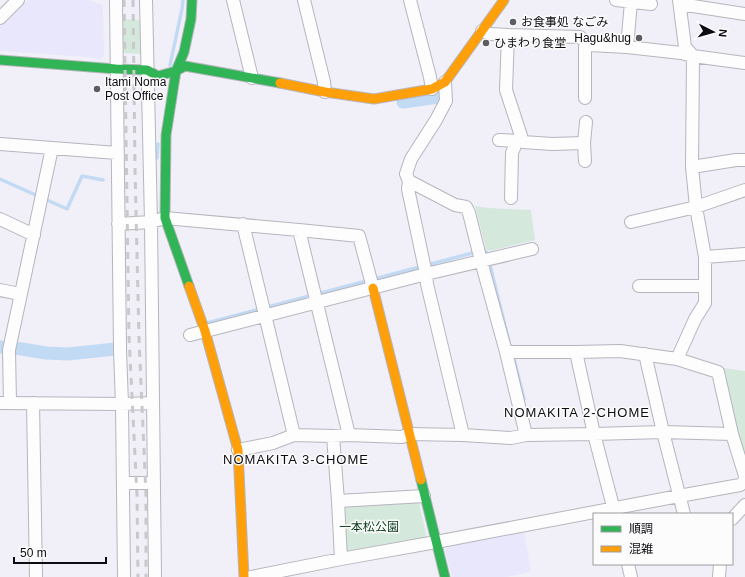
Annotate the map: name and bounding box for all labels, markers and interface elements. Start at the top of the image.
north arrow [693,12,733,52]
place label: お食事処 なごみ [521,15,608,29]
marker: お食事処 なごみ [508,17,518,27]
text: N [717,28,729,38]
place label: Hagu&hug [574,31,631,45]
marker: Hagu&hug [634,33,644,43]
place label: ひまわり食堂 [494,36,566,50]
marker: ひまわり食堂 [481,38,491,48]
place label: Itami Noma Post Office [105,75,167,103]
marker: Itami Noma Post Office [92,84,102,94]
district label: NOMAKITA 2-CHOME [504,405,650,420]
district label: NOMAKITA 3-CHOME [223,452,369,467]
legend [593,513,733,565]
park label: 一本松公園 [339,520,399,534]
text: 順調 [629,522,653,536]
scale bar [14,539,106,565]
text: 混雑 [629,542,653,556]
text: 50 m [20,546,47,560]

